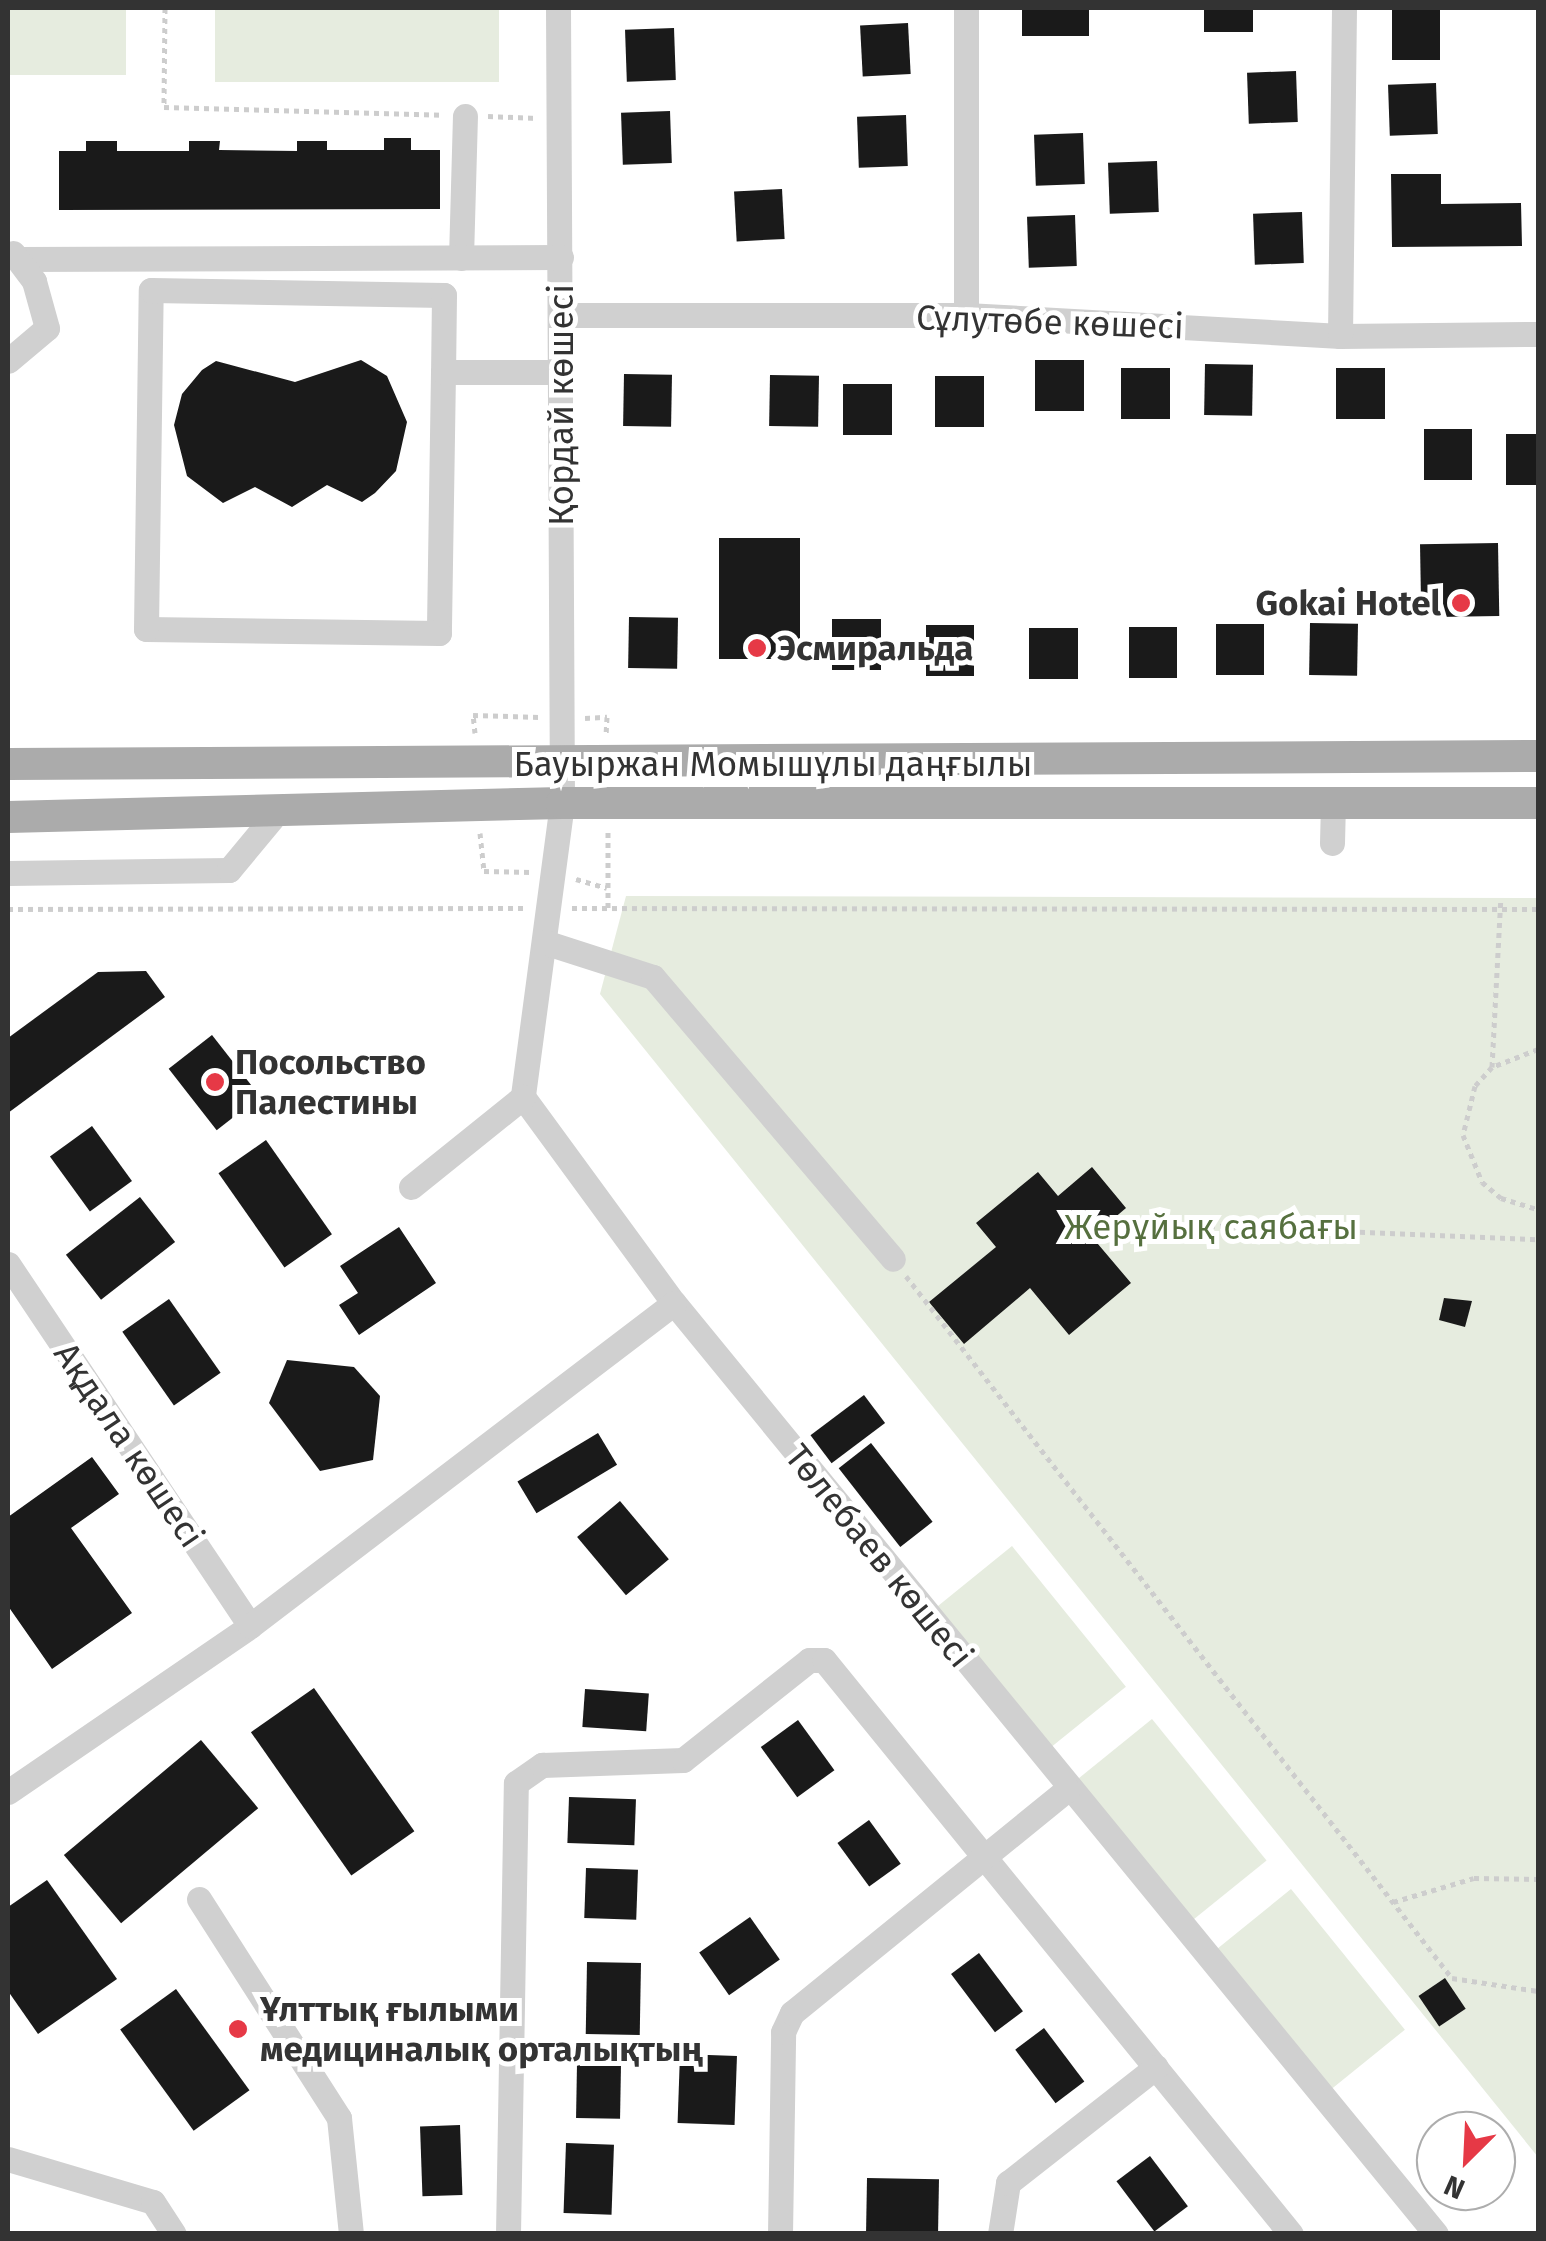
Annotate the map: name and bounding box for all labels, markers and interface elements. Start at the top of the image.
street label: Қордай көшесі [540,284,582,526]
street label: Сұлутөбе көшесі [915,296,1185,348]
place label: Gokai Hotel [1256,582,1441,624]
marker: Gokai Hotel [1450,592,1472,614]
place label: Эсмиральда [777,627,973,669]
marker: Эсмиральда [746,637,768,659]
street label: Бауыржан Момышұлы даңғылы [514,743,1032,785]
place label: Посольство Палестины [235,1041,426,1123]
marker: Посольство Палестины [204,1071,226,1093]
park label: Жерұйық саябағы [1064,1206,1358,1248]
street label: Ақдала көшесі [45,1335,213,1555]
street label: Төлебаев көшесі [776,1436,982,1676]
place label: Ұлттық ғылыми медициналық орталықтың [260,1988,703,2070]
marker: Ұлттық ғылыми медициналық орталықтың [225,2016,251,2042]
north arrow [1416,2111,1516,2211]
text: N [1439,2168,1470,2206]

